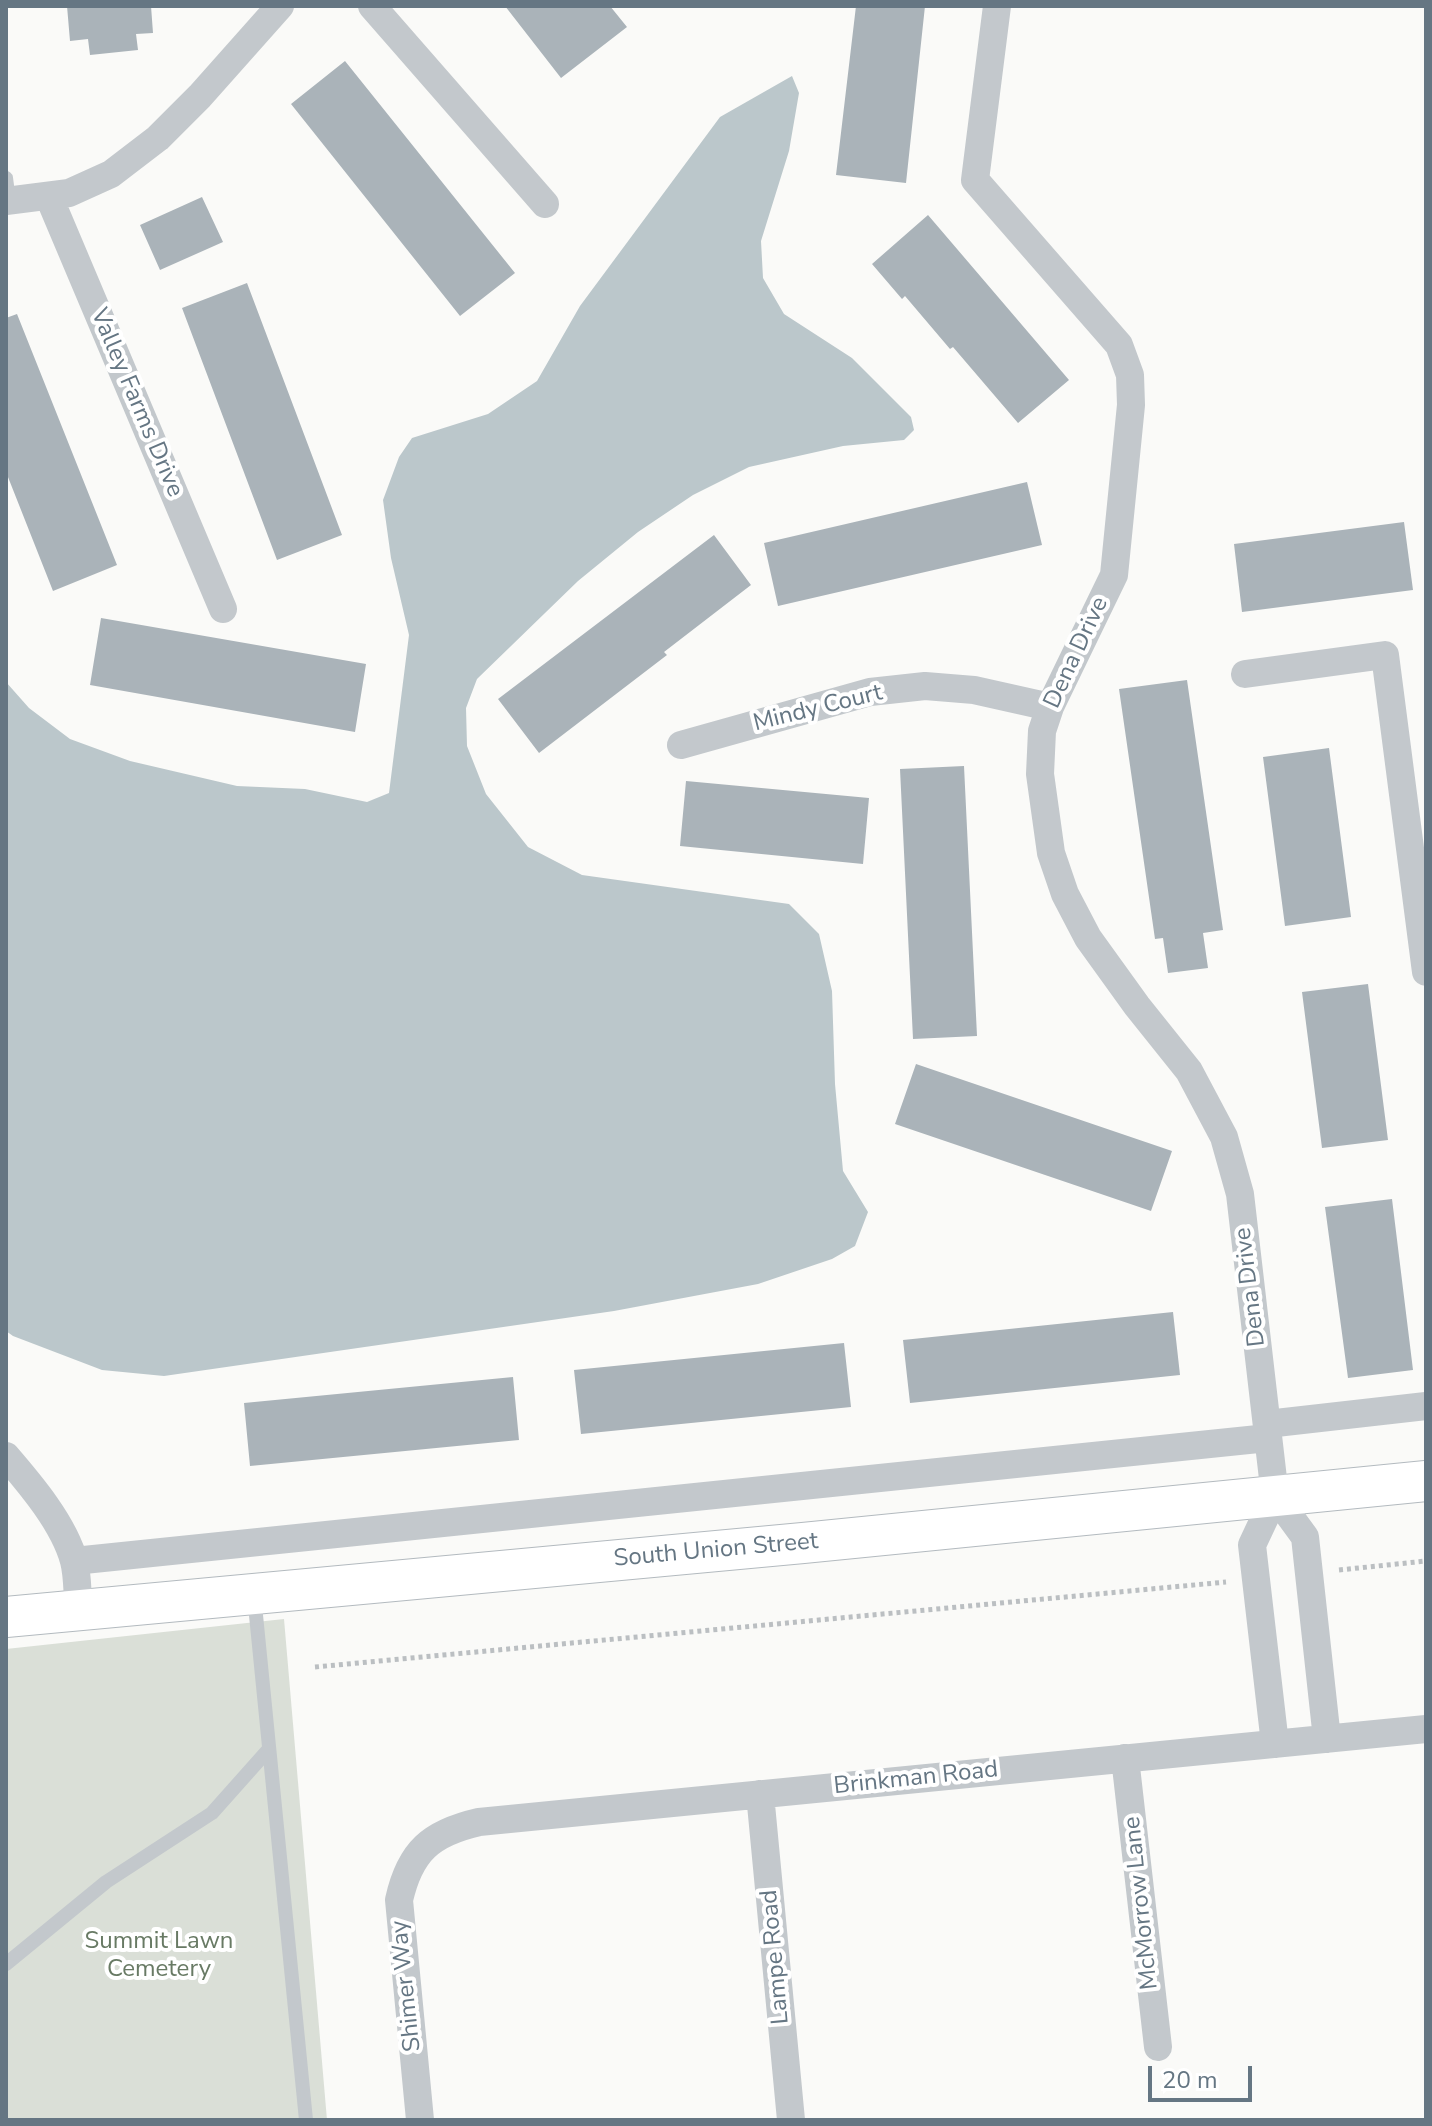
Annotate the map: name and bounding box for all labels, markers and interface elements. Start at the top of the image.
street label: Valley Farms Drive [83,304,189,502]
street label: Dena Drive [1039,593,1115,713]
street label: Mindy Court [750,679,886,739]
street label: Dena Drive [1229,1226,1273,1348]
street label: South Union Street [613,1528,819,1574]
street label: Brinkman Road [832,1756,1000,1802]
street label: McMorrow Lane [1119,1815,1165,1991]
street label: Lampe Road [756,1888,796,2026]
street label: Shimer Way [386,1919,428,2053]
park label: Summit Lawn Cemetery [85,1928,233,1984]
scale bar [1152,2050,1256,2100]
text: 20 m [1162,2064,1218,2096]

